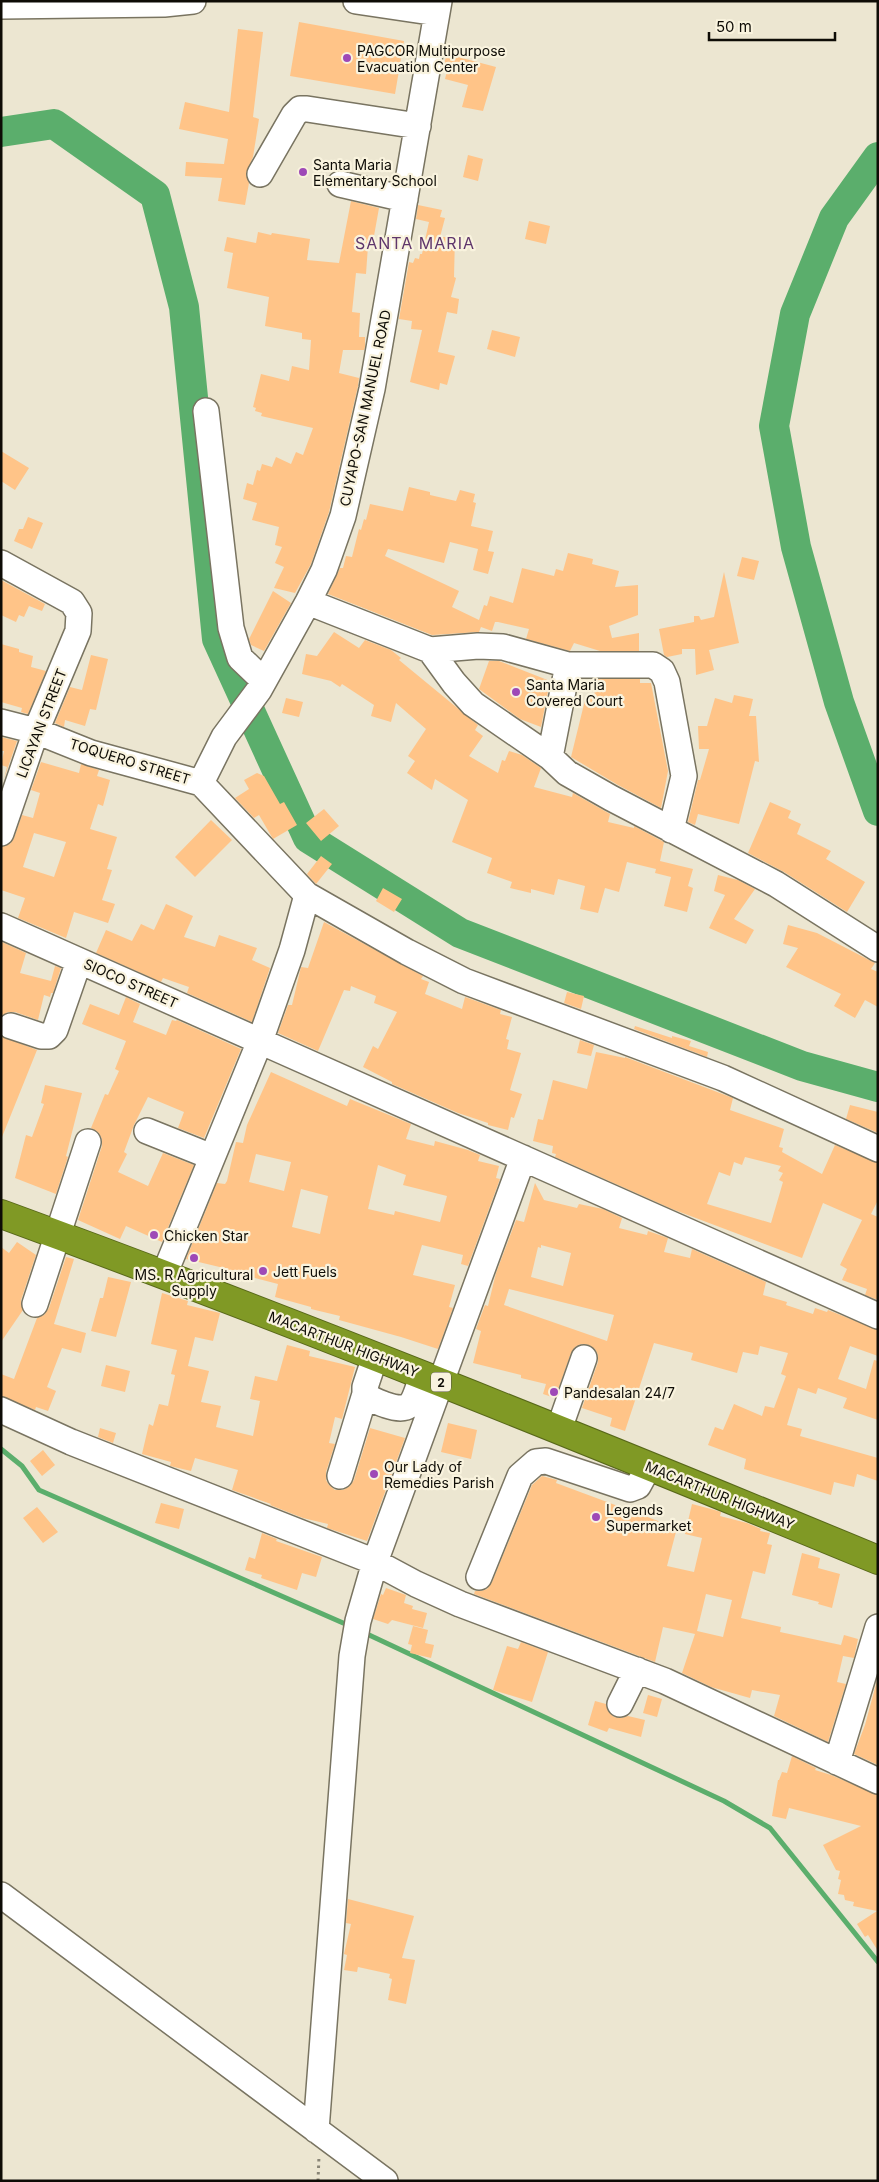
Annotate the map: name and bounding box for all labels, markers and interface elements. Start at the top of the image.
scale bar [709,10,835,42]
text: 50 m [716,17,752,36]
place label: PAGCOR Multipurpose Evacuation Center [357,42,506,75]
marker: PAGCOR Multipurpose Evacuation Center [341,52,353,64]
place label: Santa Maria Elementary School [313,156,437,189]
marker: Santa Maria Elementary School [297,166,309,178]
district label: SANTA MARIA [355,233,475,253]
street label: CUYAPO-SAN MANUEL ROAD [336,308,394,508]
street label: LICAYAN STREET [12,666,70,780]
place label: Santa Maria Covered Court [526,676,623,709]
marker: Santa Maria Covered Court [510,686,522,698]
street label: TOQUERO STREET [68,735,192,787]
street label: SIOCO STREET [81,955,181,1011]
place label: Chicken Star [164,1227,248,1244]
marker: Chicken Star [148,1229,160,1241]
marker: MS. R Agricultural Supply [188,1252,200,1264]
place label: Jett Fuels [273,1263,337,1280]
marker: Jett Fuels [257,1265,269,1277]
place label: MS. R Agricultural Supply [135,1266,253,1299]
street label: MACARTHUR HIGHWAY [267,1308,422,1381]
road number: 2 [431,1372,451,1391]
place label: Pandesalan 24/7 [564,1384,675,1401]
marker: Pandesalan 24/7 [548,1386,560,1398]
street label: MACARTHUR HIGHWAY [643,1457,798,1533]
place label: Our Lady of Remedies Parish [384,1458,494,1491]
marker: Our Lady of Remedies Parish [368,1468,380,1480]
place label: Legends Supermarket [606,1501,692,1534]
marker: Legends Supermarket [590,1511,602,1523]

